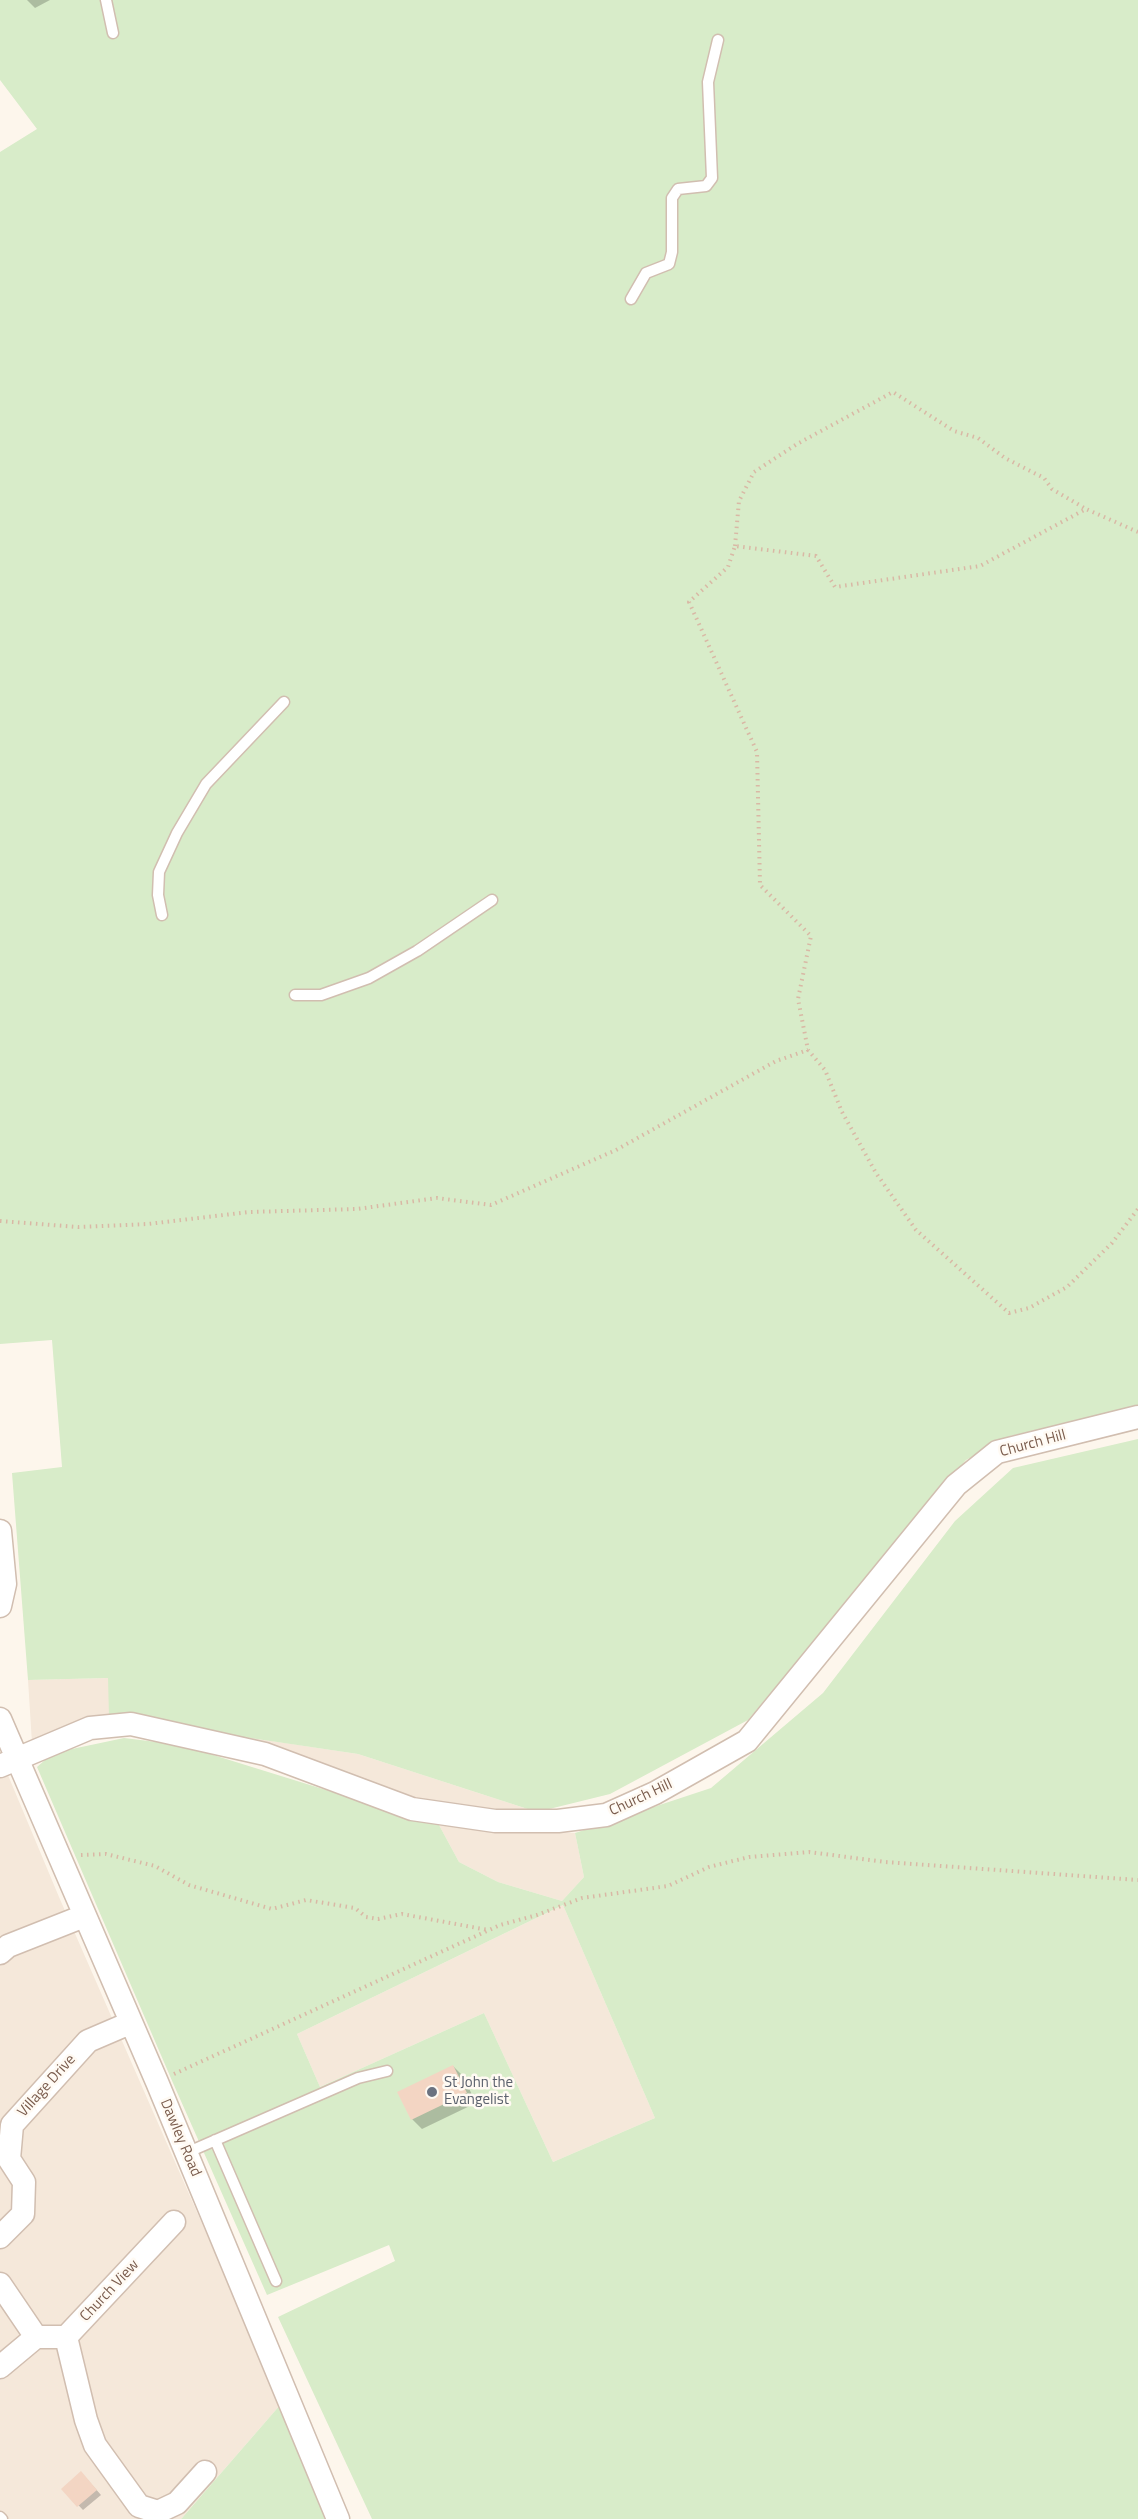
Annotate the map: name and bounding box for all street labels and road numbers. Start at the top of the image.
street label: Church Hill [998,1427,1068,1461]
street label: Church Hill [607,1776,675,1820]
street label: Village Drive [14,2051,80,2121]
street label: Dawley Road [156,2096,204,2180]
street label: Church View [77,2256,143,2326]

